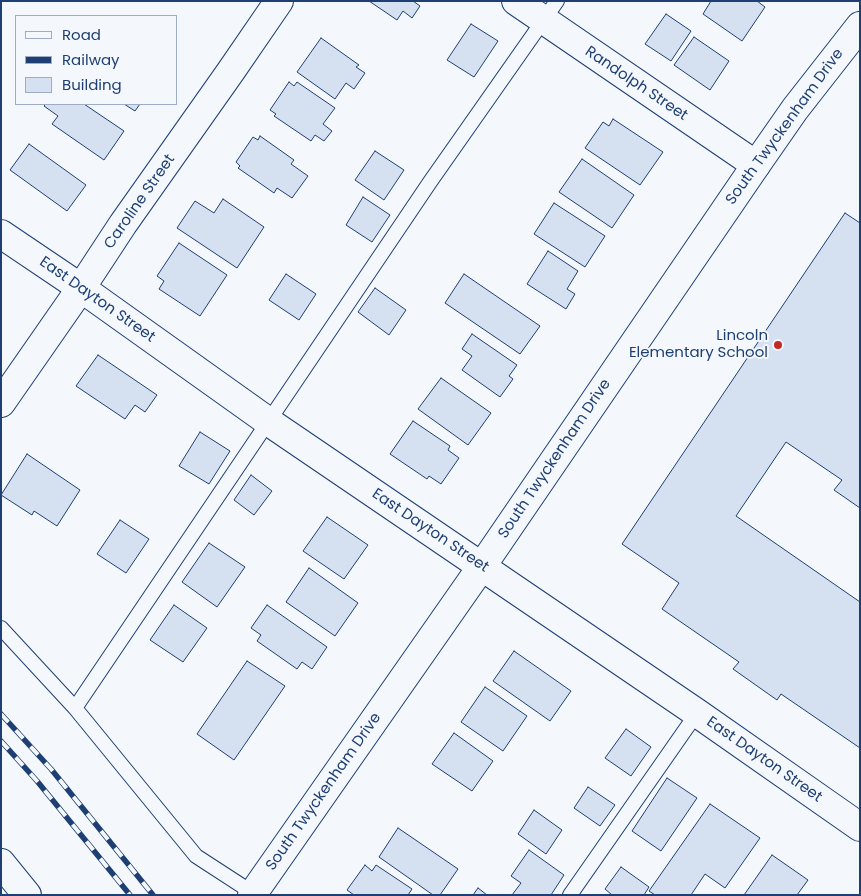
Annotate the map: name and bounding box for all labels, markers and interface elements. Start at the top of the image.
legend [15,15,178,105]
text: Road [62,24,101,45]
street label: Randolph Street [581,43,691,125]
street label: South Twyckenham Drive [722,45,848,209]
text: Railway [62,49,120,70]
text: Building [62,74,122,95]
street label: Caroline Street [101,151,179,253]
street label: East Dayton Street [36,253,158,347]
place label: Lincoln Elementary School [629,327,768,362]
marker: Lincoln Elementary School [772,339,784,351]
street label: South Twyckenham Drive [495,376,615,542]
street label: East Dayton Street [368,485,492,577]
street label: South Twyckenham Drive [263,710,385,874]
street label: East Dayton Street [703,713,825,807]

